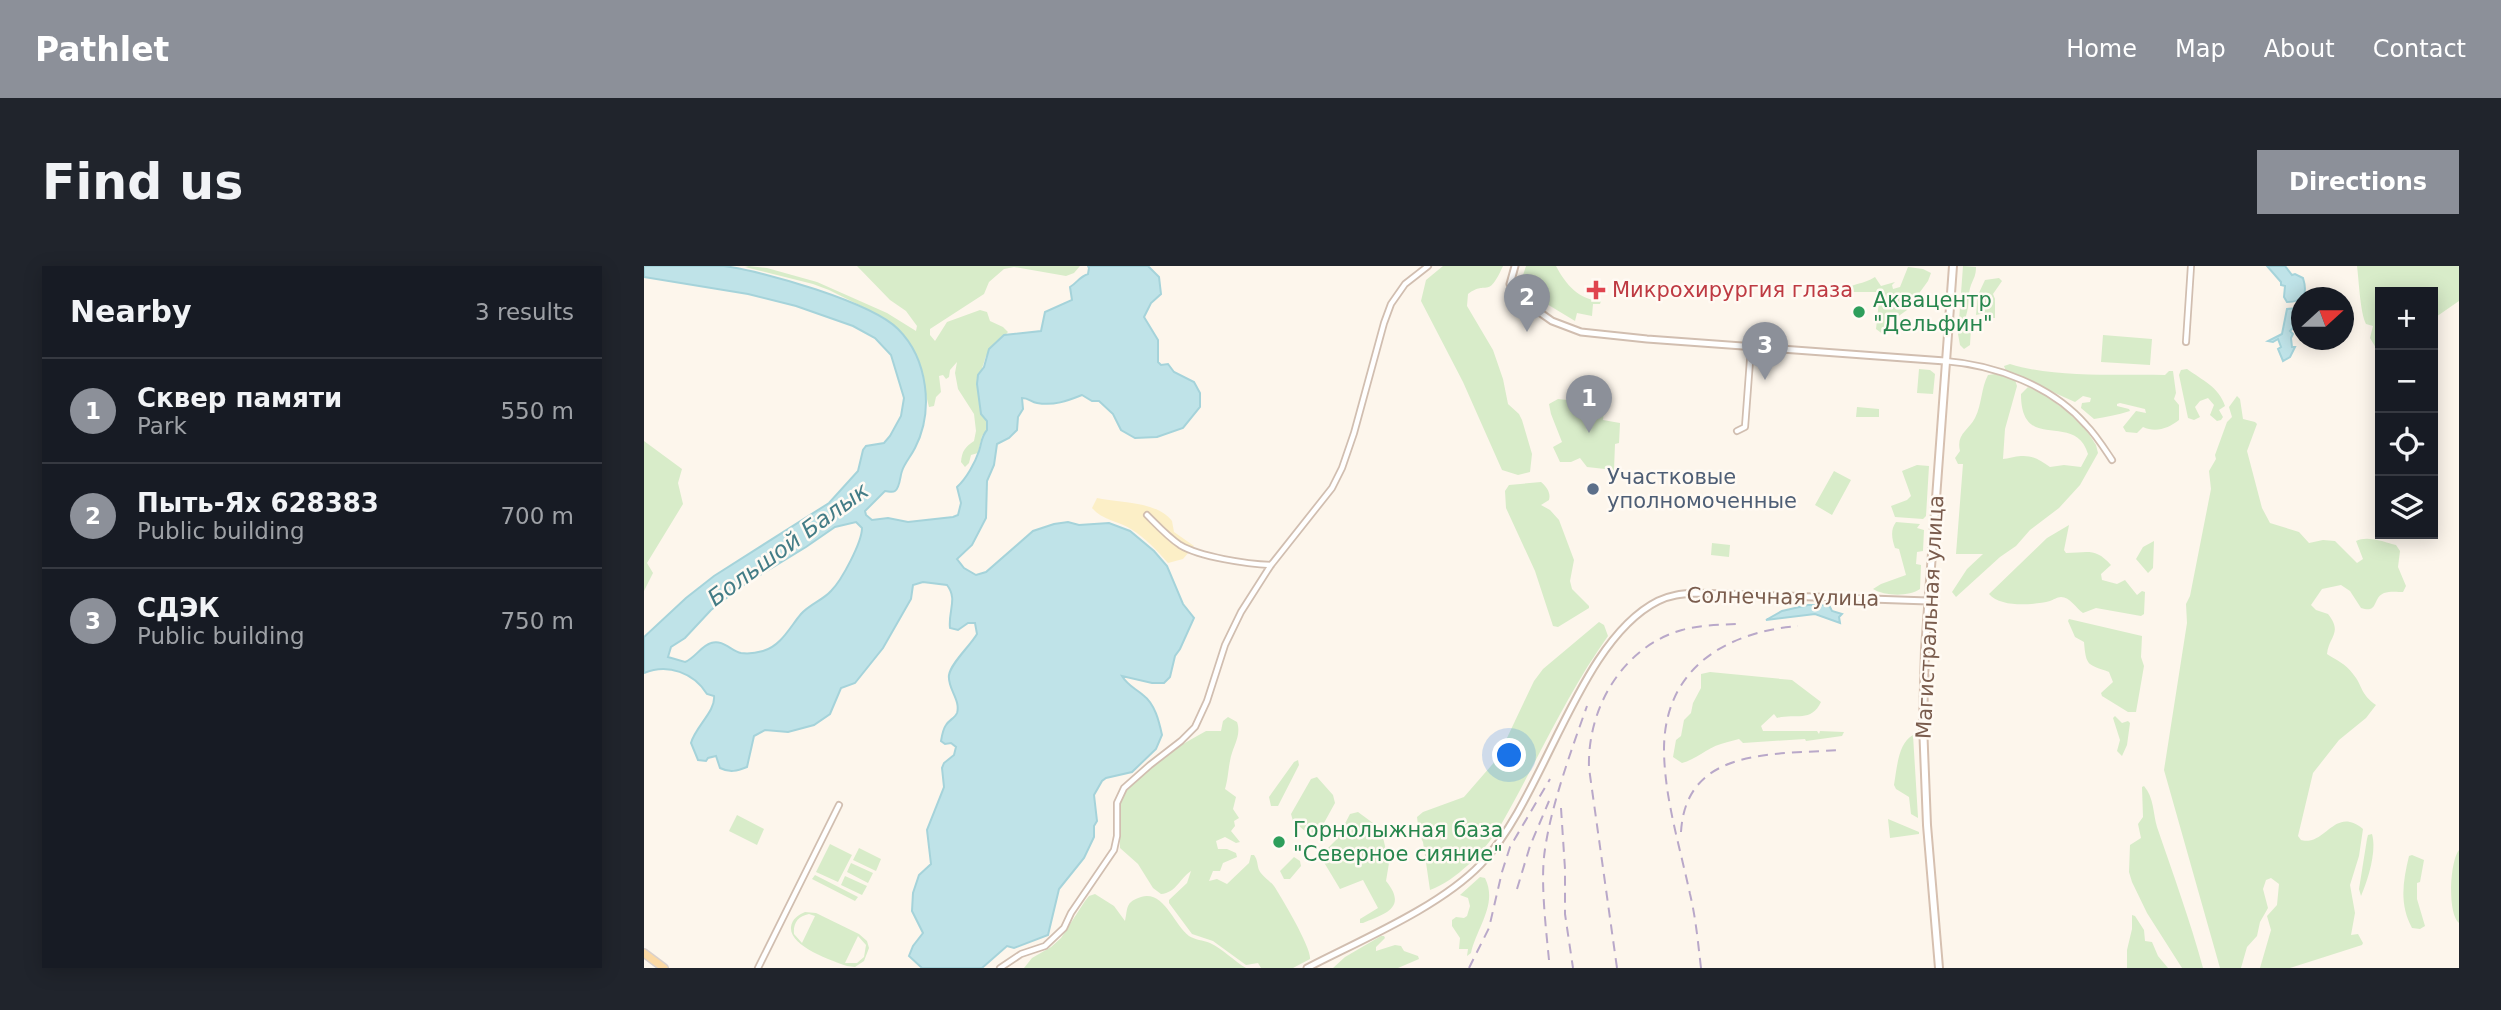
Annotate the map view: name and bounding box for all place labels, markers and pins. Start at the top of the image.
pin: 2 [1504,274,1550,332]
place label: Микрохирургия глаза [1612,278,1853,302]
marker: Микрохирургия глаза [1586,280,1606,300]
place label: Аквацентр "Дельфин" [1873,288,1993,336]
marker: Аквацентр "Дельфин" [1851,304,1867,320]
pin: 3 [1742,322,1788,380]
pin: 1 [1566,375,1612,433]
place label: Участковые уполномоченные [1607,465,1797,513]
marker: Участковые уполномоченные [1585,481,1601,497]
place label: Горнолыжная база "Северное сияние" [1293,818,1503,866]
marker: Горнолыжная база "Северное сияние" [1271,834,1287,850]

